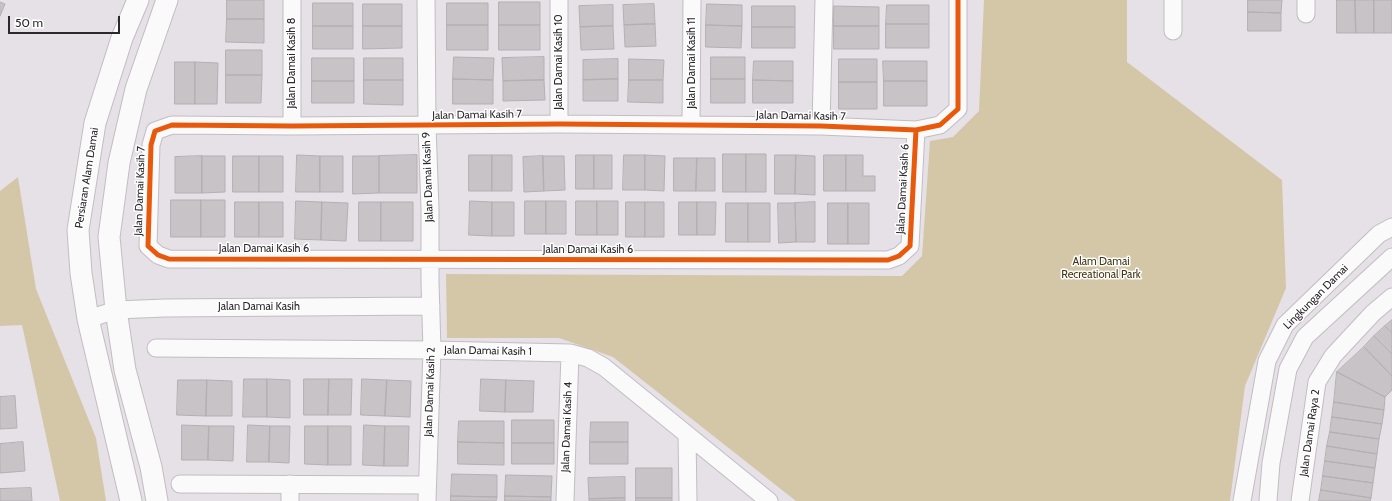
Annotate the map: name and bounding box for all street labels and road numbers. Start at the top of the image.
street label: Jalan Damai Kasih 10 [552,14,566,110]
street label: Jalan Damai Kasih 11 [685,17,699,109]
street label: Jalan Damai Kasih 8 [285,18,299,108]
street label: Jalan Damai Kasih 7 [432,108,522,122]
street label: Jalan Damai Kasih 7 [756,109,846,123]
street label: Persiaran Alam Damai [73,127,101,229]
street label: Jalan Damai Kasih 9 [420,132,436,222]
street label: Jalan Damai Kasih 6 [894,143,912,235]
street label: Jalan Damai Kasih 7 [132,146,148,236]
street label: Jalan Damai Kasih 6 [219,242,309,256]
street label: Jalan Damai Kasih 6 [543,243,633,257]
street label: Lingkungan Damai [1281,262,1351,332]
street label: Jalan Damai Kasih [218,300,300,314]
street label: Jalan Damai Kasih 1 [444,344,532,358]
street label: Jalan Damai Kasih 2 [422,347,438,437]
street label: Jalan Damai Kasih 4 [559,382,575,472]
street label: Jalan Damai Raya 2 [1297,388,1323,478]

